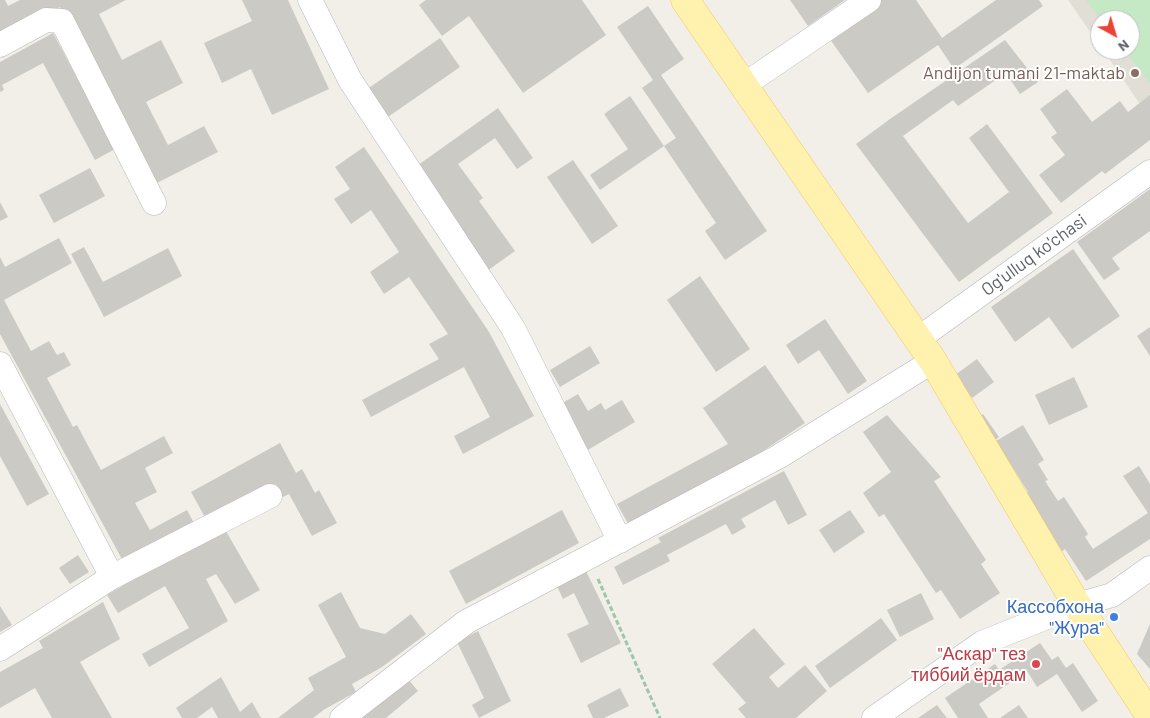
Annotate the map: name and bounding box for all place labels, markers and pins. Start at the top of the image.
place label: Andijon tumani 21-maktab [923,62,1125,84]
marker: Andijon tumani 21-maktab [1129,67,1141,79]
place label: Кассобхона "Жура" [1007,596,1104,638]
marker: Кассобхона "Жура" [1108,611,1120,623]
place label: "Аскар" тез тиббий ёрдам [911,643,1026,686]
marker: "Аскар" тез тиббий ёрдам [1030,658,1042,670]

